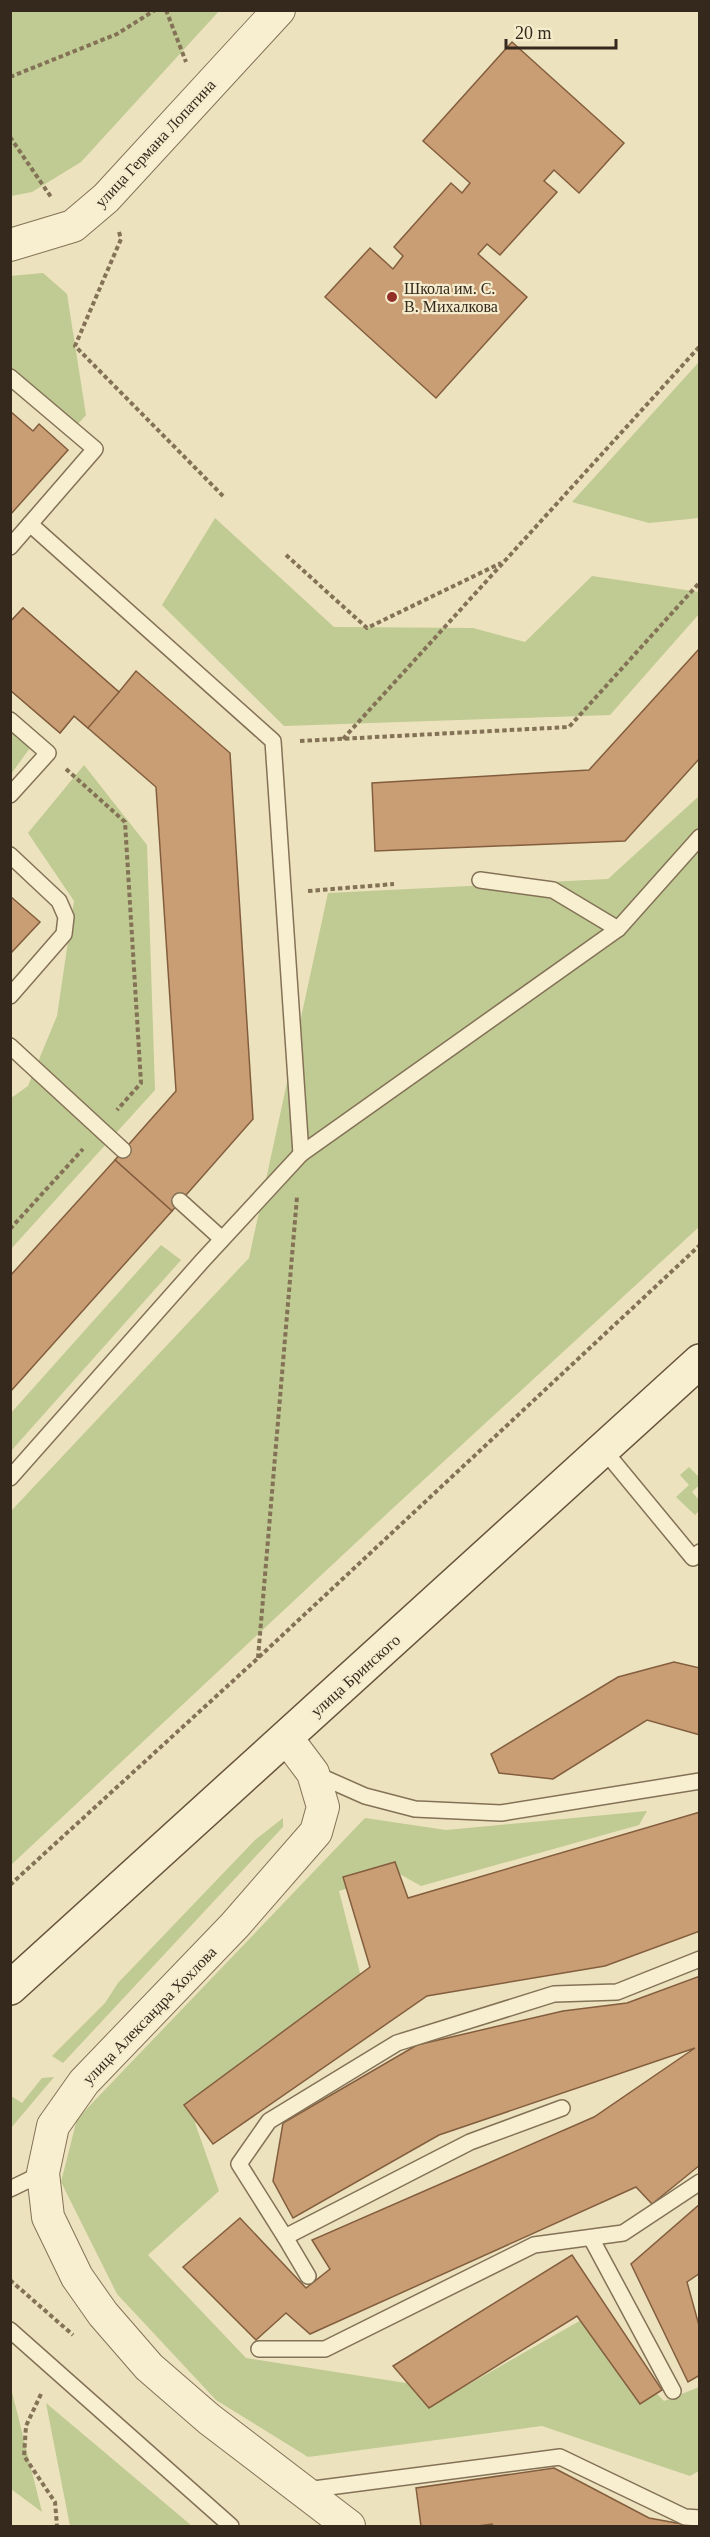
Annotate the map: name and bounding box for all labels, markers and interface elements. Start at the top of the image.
scale bar [506,12,616,50]
text: 20 m [515,23,552,43]
street label: улица Германа Лопатина [92,76,220,211]
place label: Школа им. С. В. Михалкова [404,280,498,315]
marker: Школа им. С. В. Михалкова [385,290,399,304]
street label: улица Бринского [307,1631,404,1721]
street label: улица Александра Хохлова [79,1943,220,2088]

